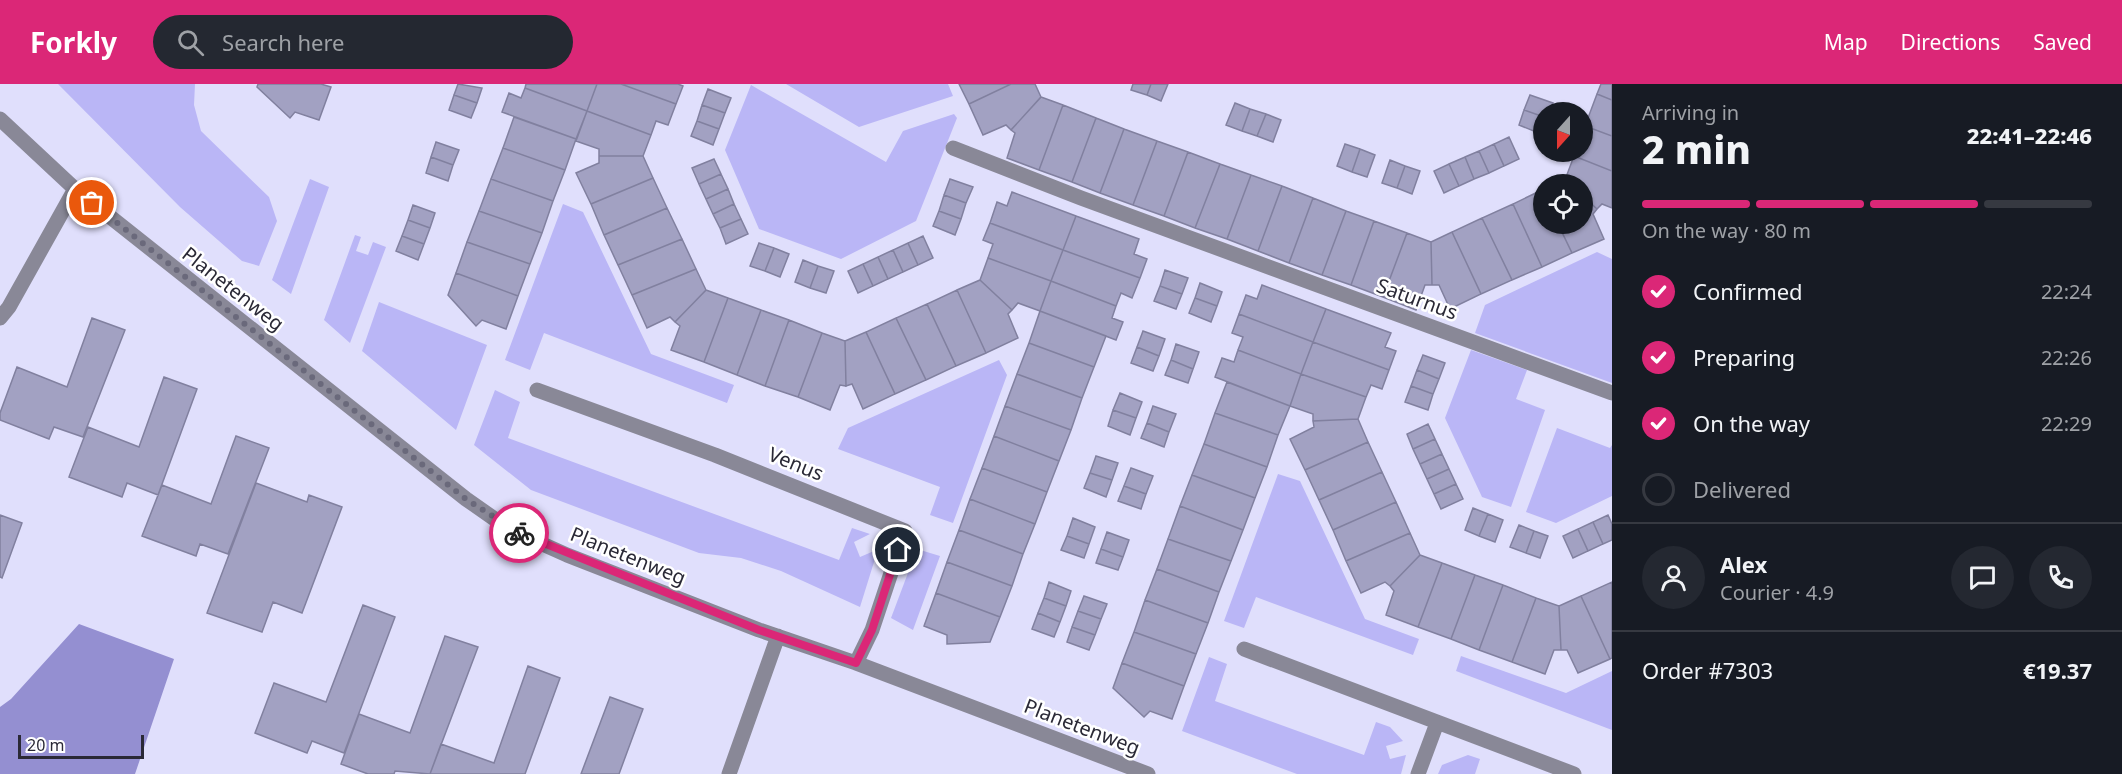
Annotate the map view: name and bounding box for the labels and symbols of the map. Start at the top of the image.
north arrow [1533,102,1593,162]
pin [66,177,117,228]
street label: Planetenweg [177,240,290,337]
street label: Saturnus [1373,271,1461,326]
street label: Venus [765,440,828,487]
courier [489,503,549,563]
street label: Planetenweg [566,520,690,591]
pin [872,524,923,575]
street label: Planetenweg [1020,692,1144,761]
scale bar [18,732,144,760]

